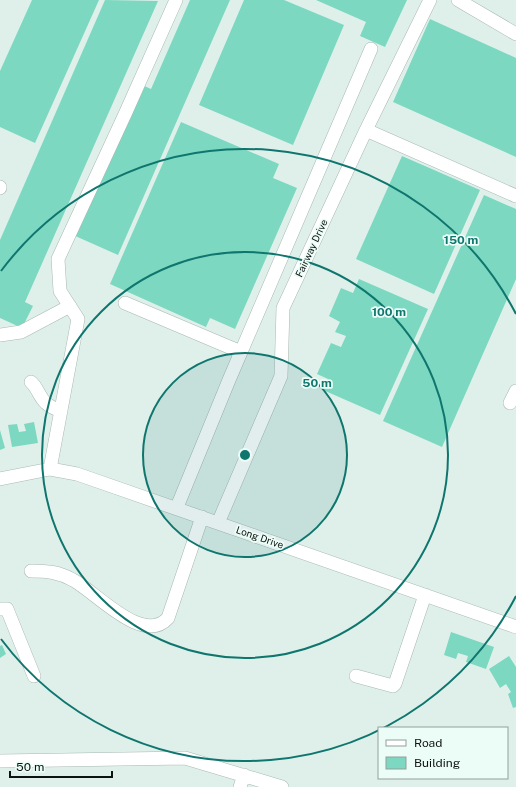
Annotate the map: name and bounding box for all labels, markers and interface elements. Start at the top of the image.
street label: Fairway Drive [292,217,330,279]
text: 150 m [444,233,478,247]
text: 100 m [372,305,406,319]
text: 50 m [302,376,332,390]
centre of rings [238,448,252,462]
street label: Long Drive [235,523,286,551]
legend [378,727,508,779]
text: Road [414,736,442,750]
scale bar [10,753,112,779]
text: Building [414,756,460,770]
text: 50 m [16,760,44,774]

